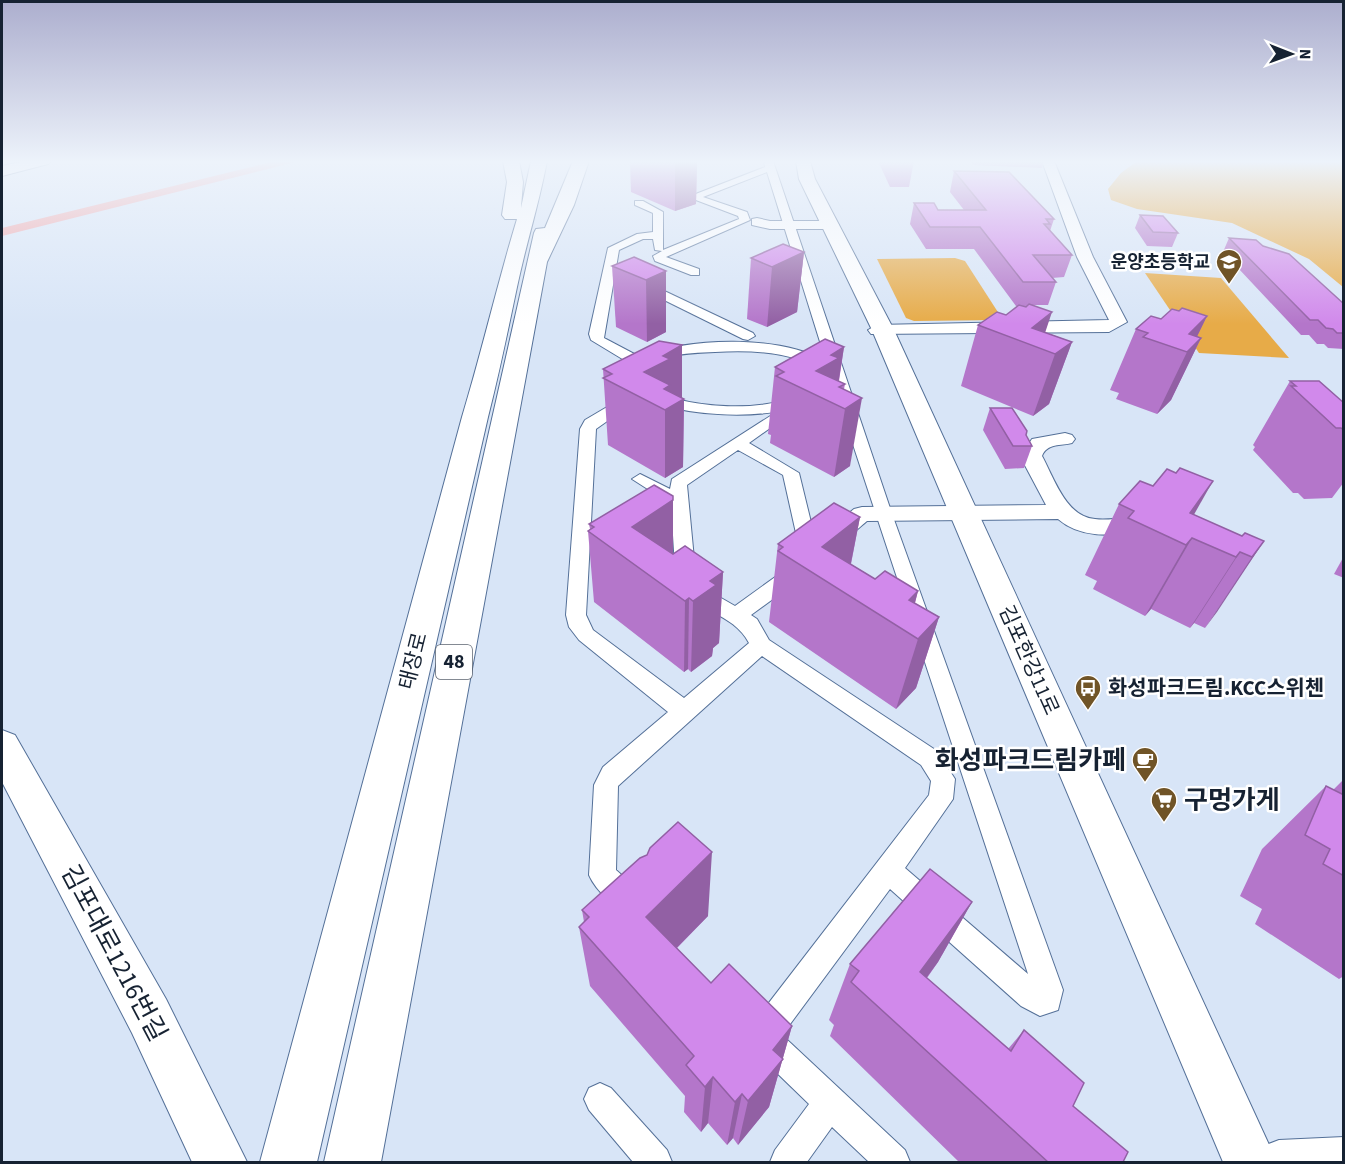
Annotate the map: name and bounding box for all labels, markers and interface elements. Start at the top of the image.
north arrow [1261,24,1321,84]
text: N [1294,49,1316,60]
school or university icon: 운양초등학교 [1214,247,1244,285]
place label: 운양초등학교 [1111,250,1210,275]
street label: 김포한강11로 [991,600,1067,720]
street label: 태장로 [391,629,435,693]
road number: 48 [436,645,472,679]
bus stop icon: 화성파크드림.KCC스위첸 [1073,673,1103,711]
place label: 화성파크드림.KCC스위첸 [1108,673,1324,703]
place label: 화성파크드림카페 [935,742,1126,779]
cafe icon: 화성파크드림카페 [1130,745,1160,783]
place label: 구멍가게 [1184,782,1280,819]
supermarket icon: 구멍가게 [1149,785,1179,823]
street label: 김포대로1216번길 [52,858,176,1048]

